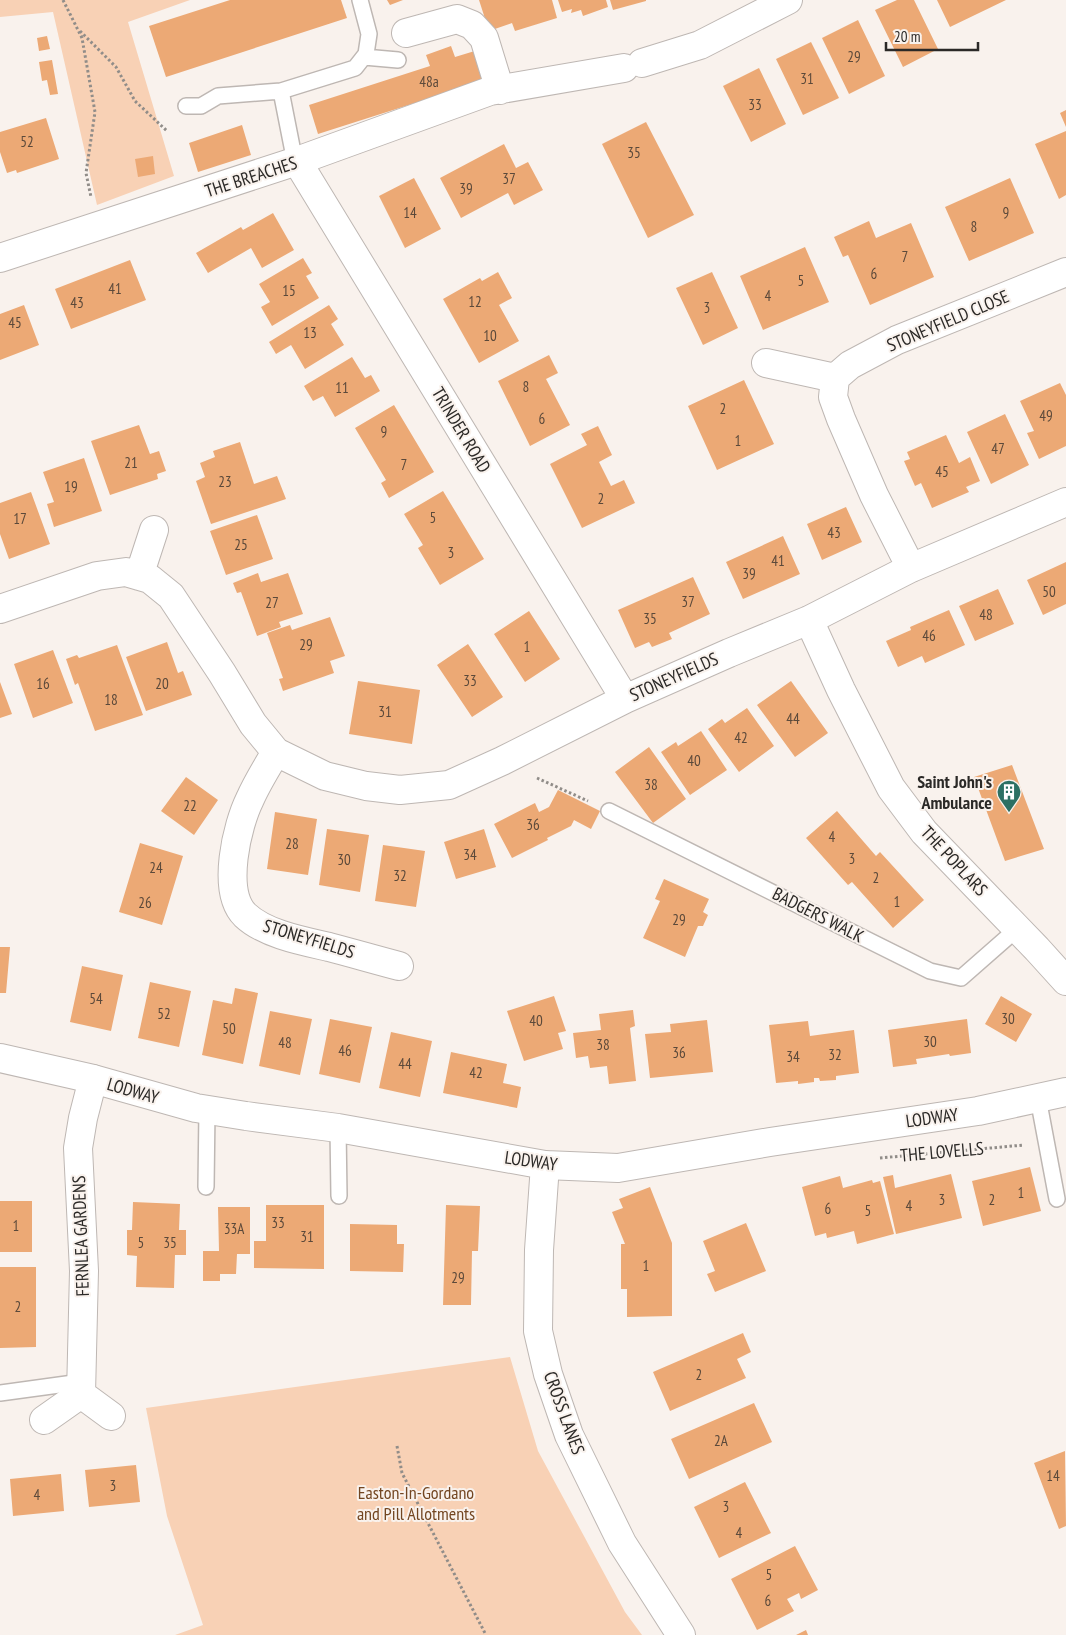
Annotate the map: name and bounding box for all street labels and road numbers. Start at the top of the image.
street label: THE BREACHES [202,151,300,202]
street label: STONEYFIELD CLOSE [883,284,1012,357]
street label: TRINDER ROAD [427,383,496,477]
street label: STONEYFIELDS [626,647,722,706]
street label: THE POPLARS [916,821,993,901]
street label: BADGERS WALK [769,882,868,947]
street label: STONEYFIELDS [261,914,358,963]
street label: LODWAY [105,1072,162,1109]
street label: LODWAY [904,1102,960,1133]
street label: THE LOVELLS [899,1136,985,1167]
street label: LODWAY [503,1145,560,1176]
street label: FERNLEA GARDENS [67,1175,94,1297]
street label: CROSS LANES [539,1368,590,1458]

